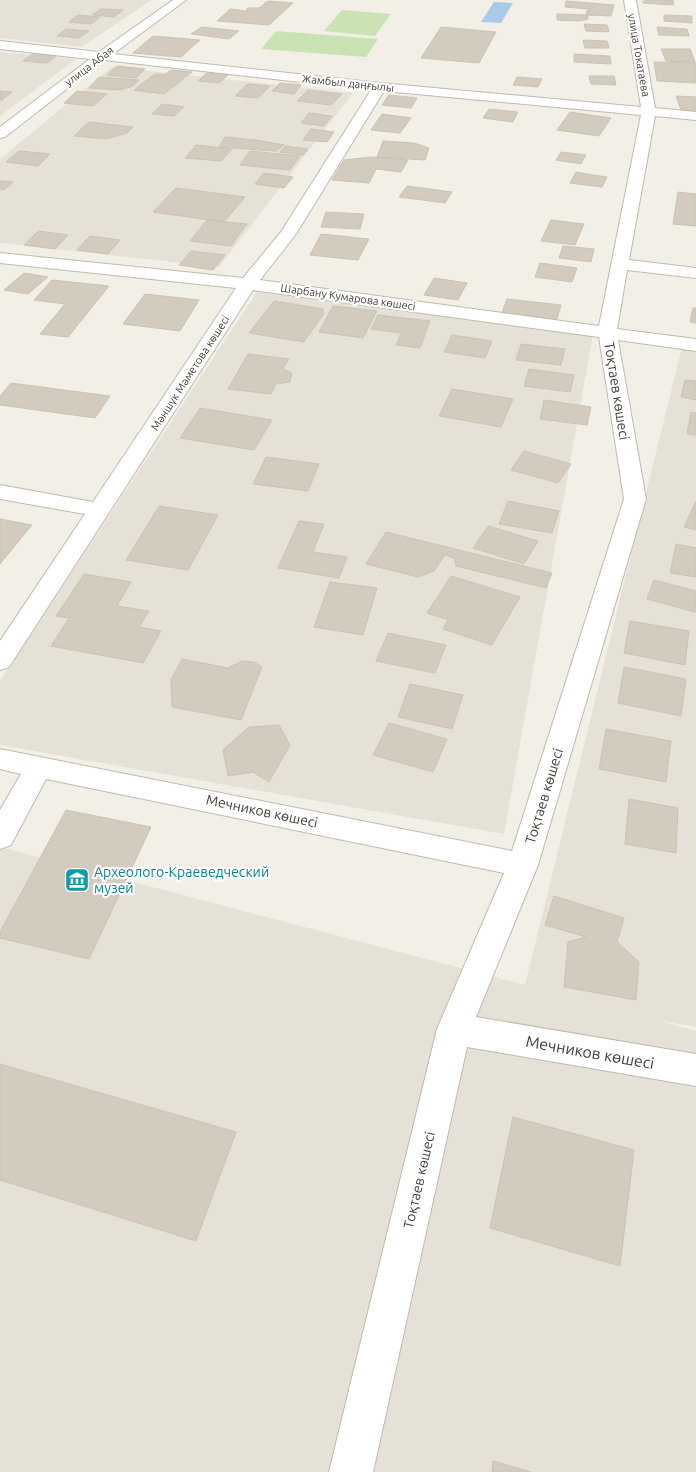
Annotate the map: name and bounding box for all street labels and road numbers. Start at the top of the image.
street label: улица Токатаева [626,12,652,98]
street label: улица Абая [62,44,116,88]
street label: Жамбыл даңғылы [301,72,395,94]
street label: Шарбану Кумарова көшесі [280,282,416,312]
street label: Мәншүк Мәметова көшесі [148,313,232,433]
street label: Тоқтаев көшесі [601,341,633,441]
street label: Тоқтаев көшесі [522,746,566,846]
street label: Мечников көшесі [205,791,319,831]
street label: Мечников көшесі [524,1032,656,1072]
street label: Тоқтаев көшесі [400,1130,438,1230]

